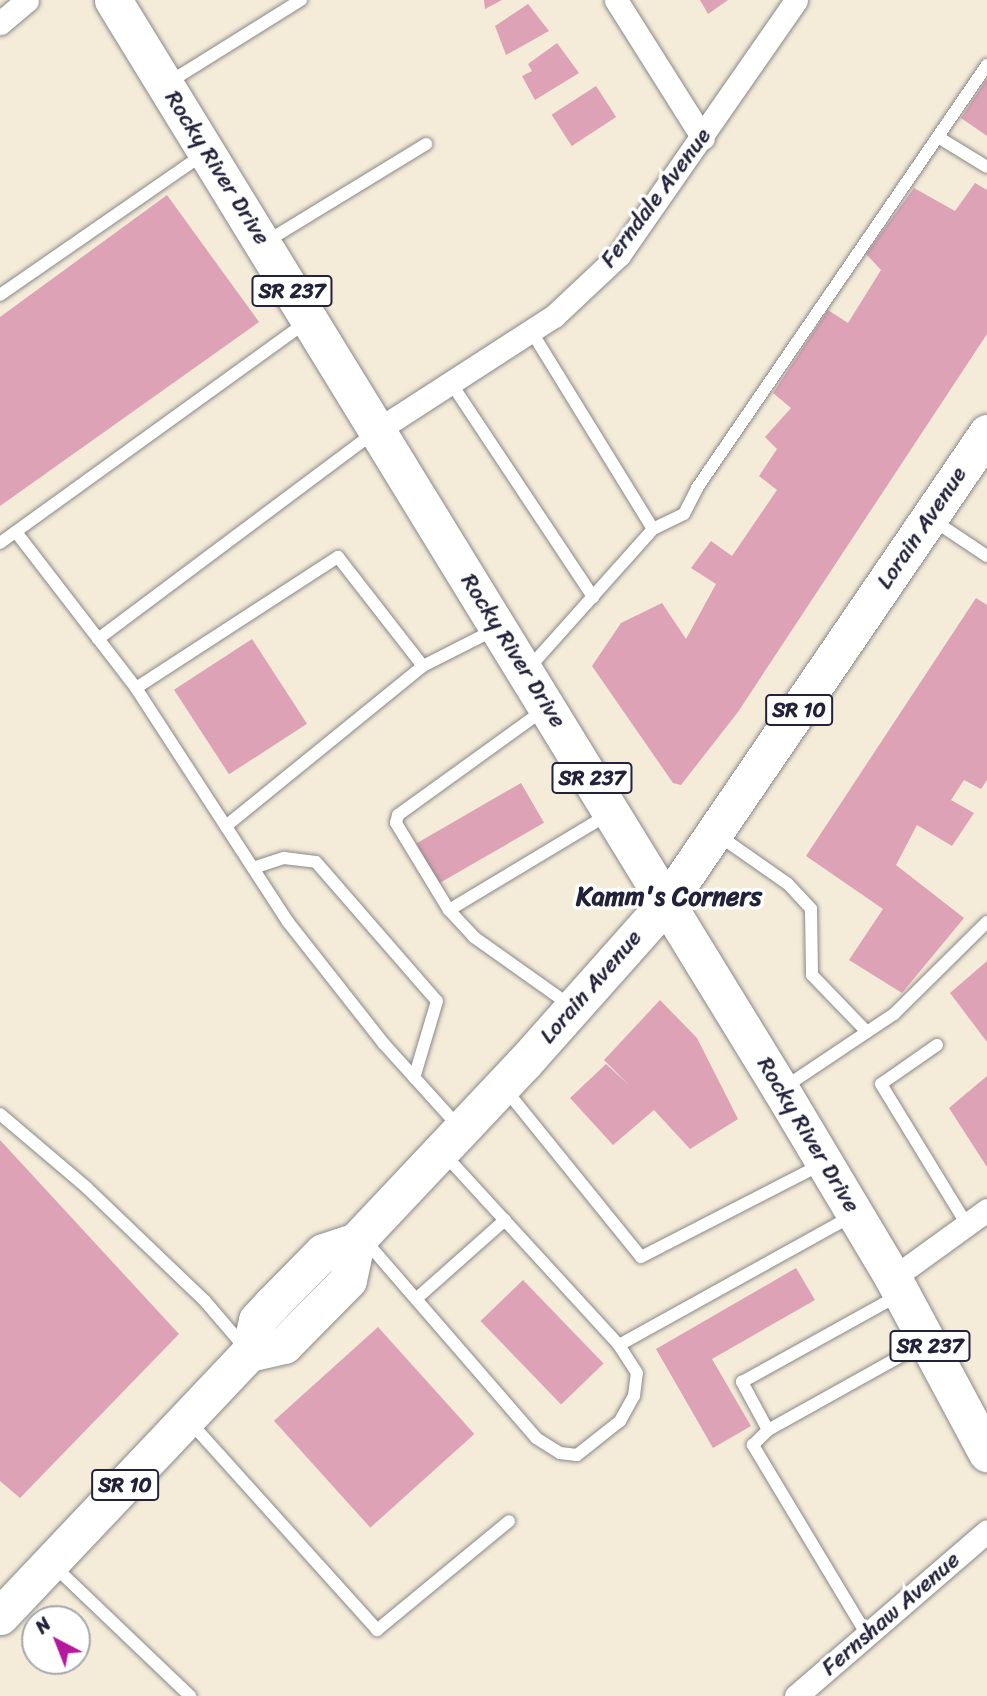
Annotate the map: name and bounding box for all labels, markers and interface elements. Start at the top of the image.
street label: Rocky River Drive [158,85,276,251]
street label: Ferndale Avenue [595,123,717,273]
road number: SR 237 [250,274,334,308]
street label: Lorain Avenue [871,462,973,594]
street label: Rocky River Drive [454,568,572,734]
road number: SR 10 [764,692,834,728]
road number: SR 237 [550,760,634,796]
district label: Kamm's Corners [576,881,762,913]
street label: Lorain Avenue [534,925,648,1049]
street label: Rocky River Drive [750,1052,866,1218]
road number: SR 237 [888,1328,972,1364]
road number: SR 10 [90,1468,160,1502]
street label: Fernshaw Avenue [816,1546,966,1682]
north arrow [21,1605,91,1675]
text: N [27,1609,59,1642]

